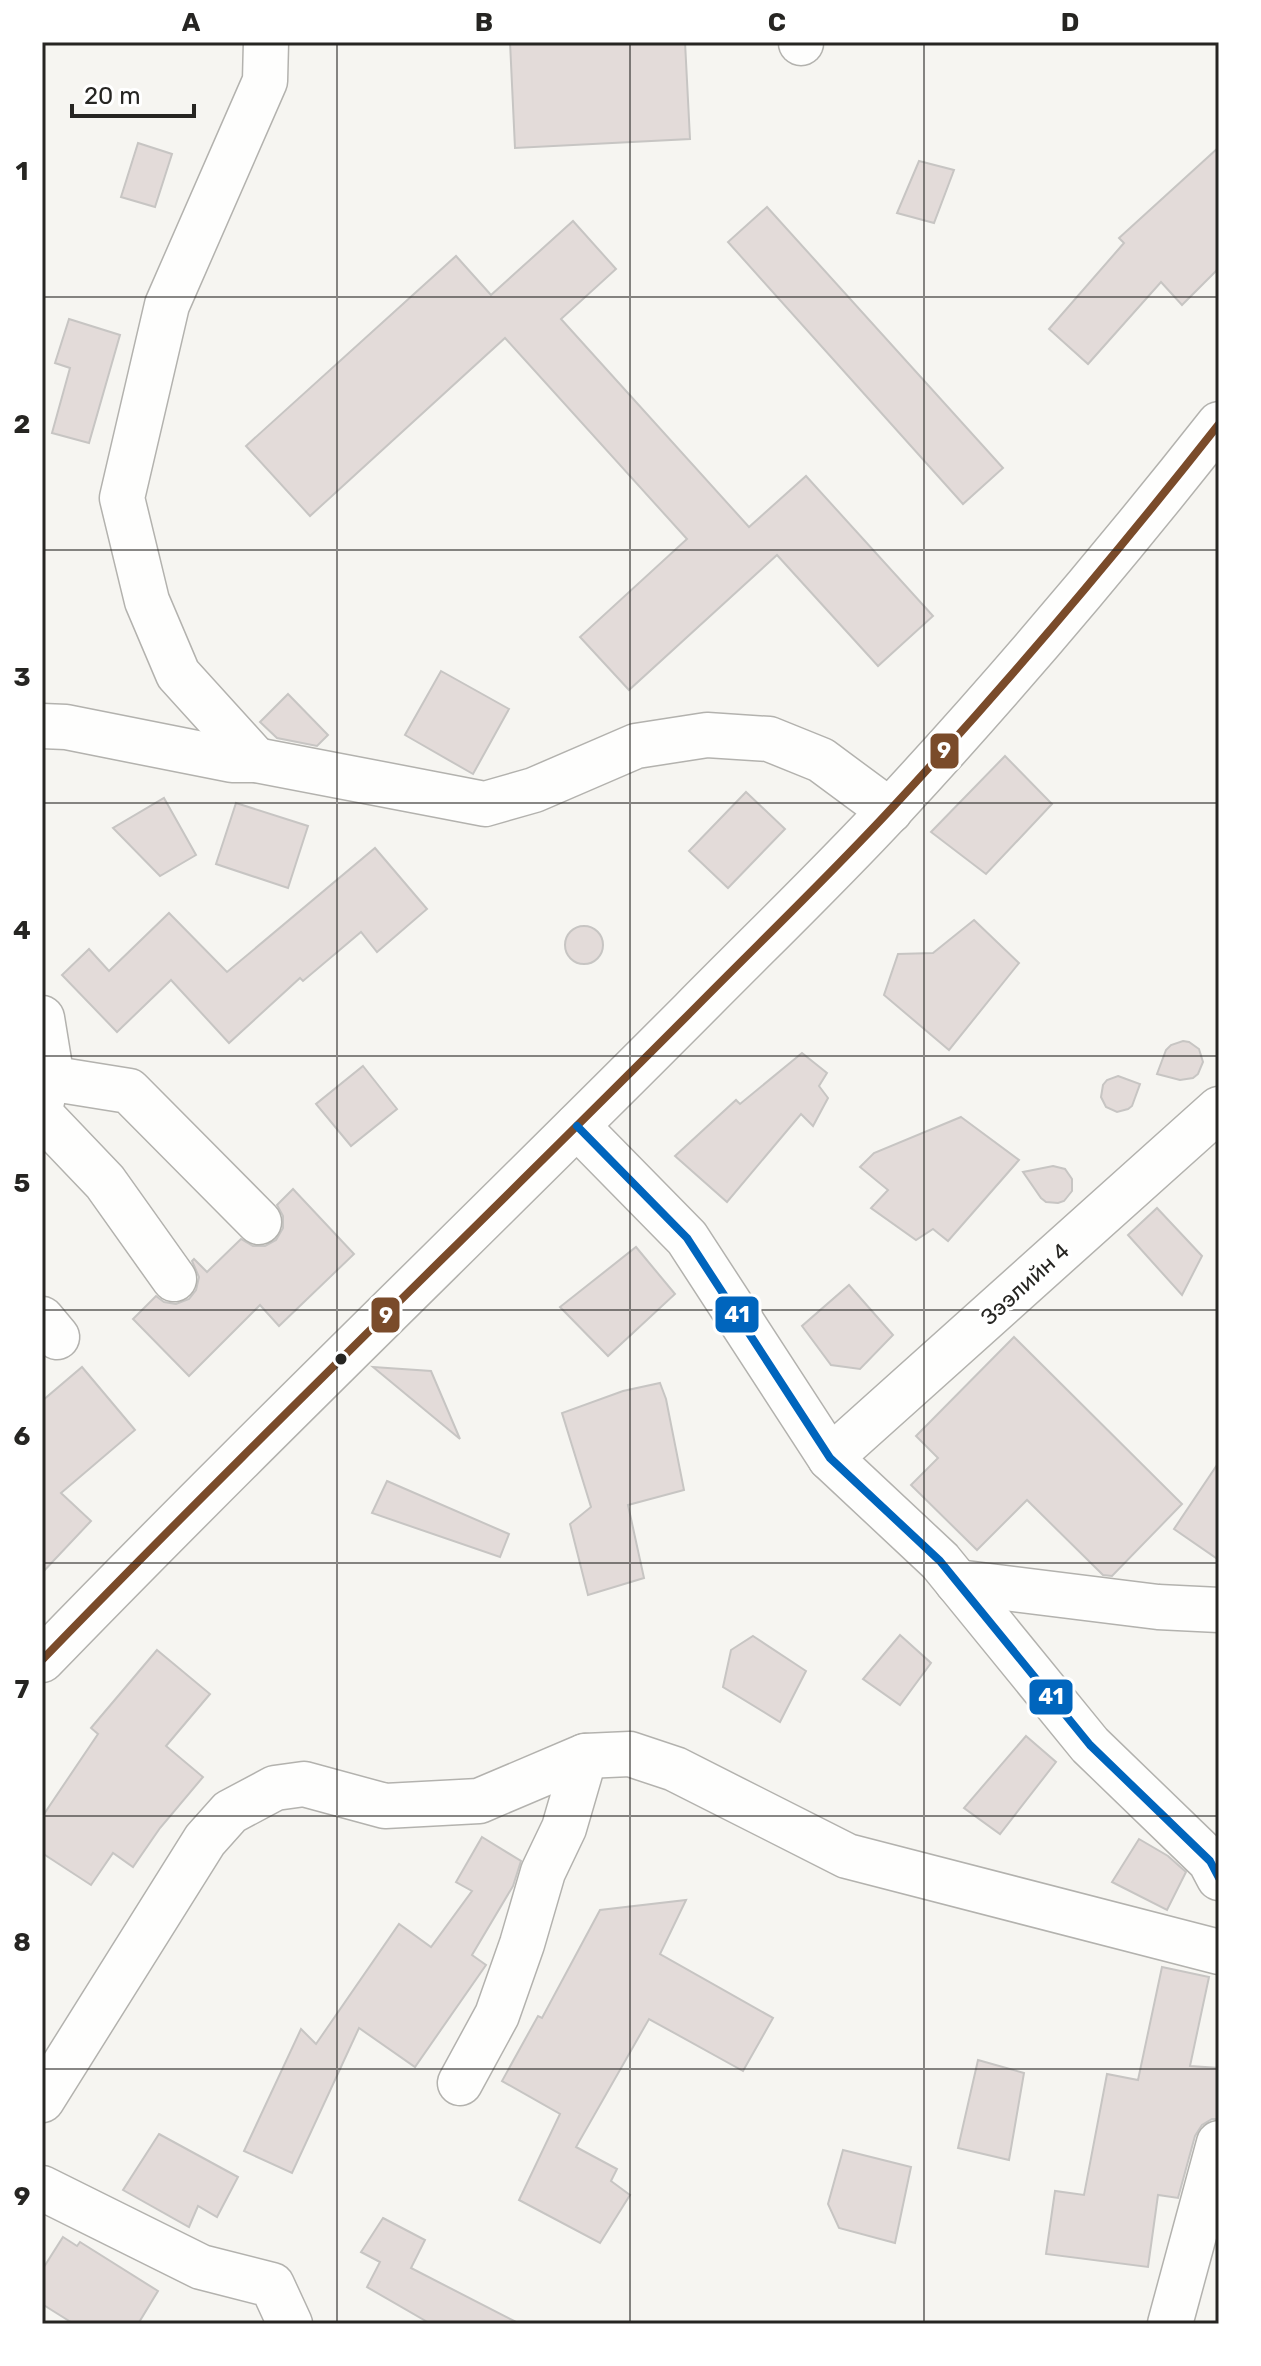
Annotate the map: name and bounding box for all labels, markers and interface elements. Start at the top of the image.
text: A [182,7,201,38]
text: B [475,7,493,38]
text: C [768,7,786,38]
text: D [1061,7,1079,38]
scale bar [72,68,194,118]
text: 20 m [84,82,141,110]
text: 1 [16,156,28,187]
text: 2 [14,409,30,440]
text: 3 [13,662,31,693]
line badge: 9 [929,732,960,770]
text: 9 [937,737,951,764]
text: 4 [13,915,31,946]
text: 5 [14,1168,30,1199]
street label: Зээлийн 4 [975,1237,1075,1331]
line badge: 41 [714,1295,760,1334]
line badge: 9 [370,1296,401,1334]
text: 41 [724,1301,750,1328]
text: 9 [379,1302,393,1329]
unlabelled marker [333,1351,349,1367]
text: 6 [14,1421,31,1452]
text: 7 [15,1674,30,1705]
line badge: 41 [1028,1678,1074,1716]
text: 41 [1038,1683,1064,1710]
text: 8 [13,1927,31,1958]
text: 9 [14,2181,30,2212]

